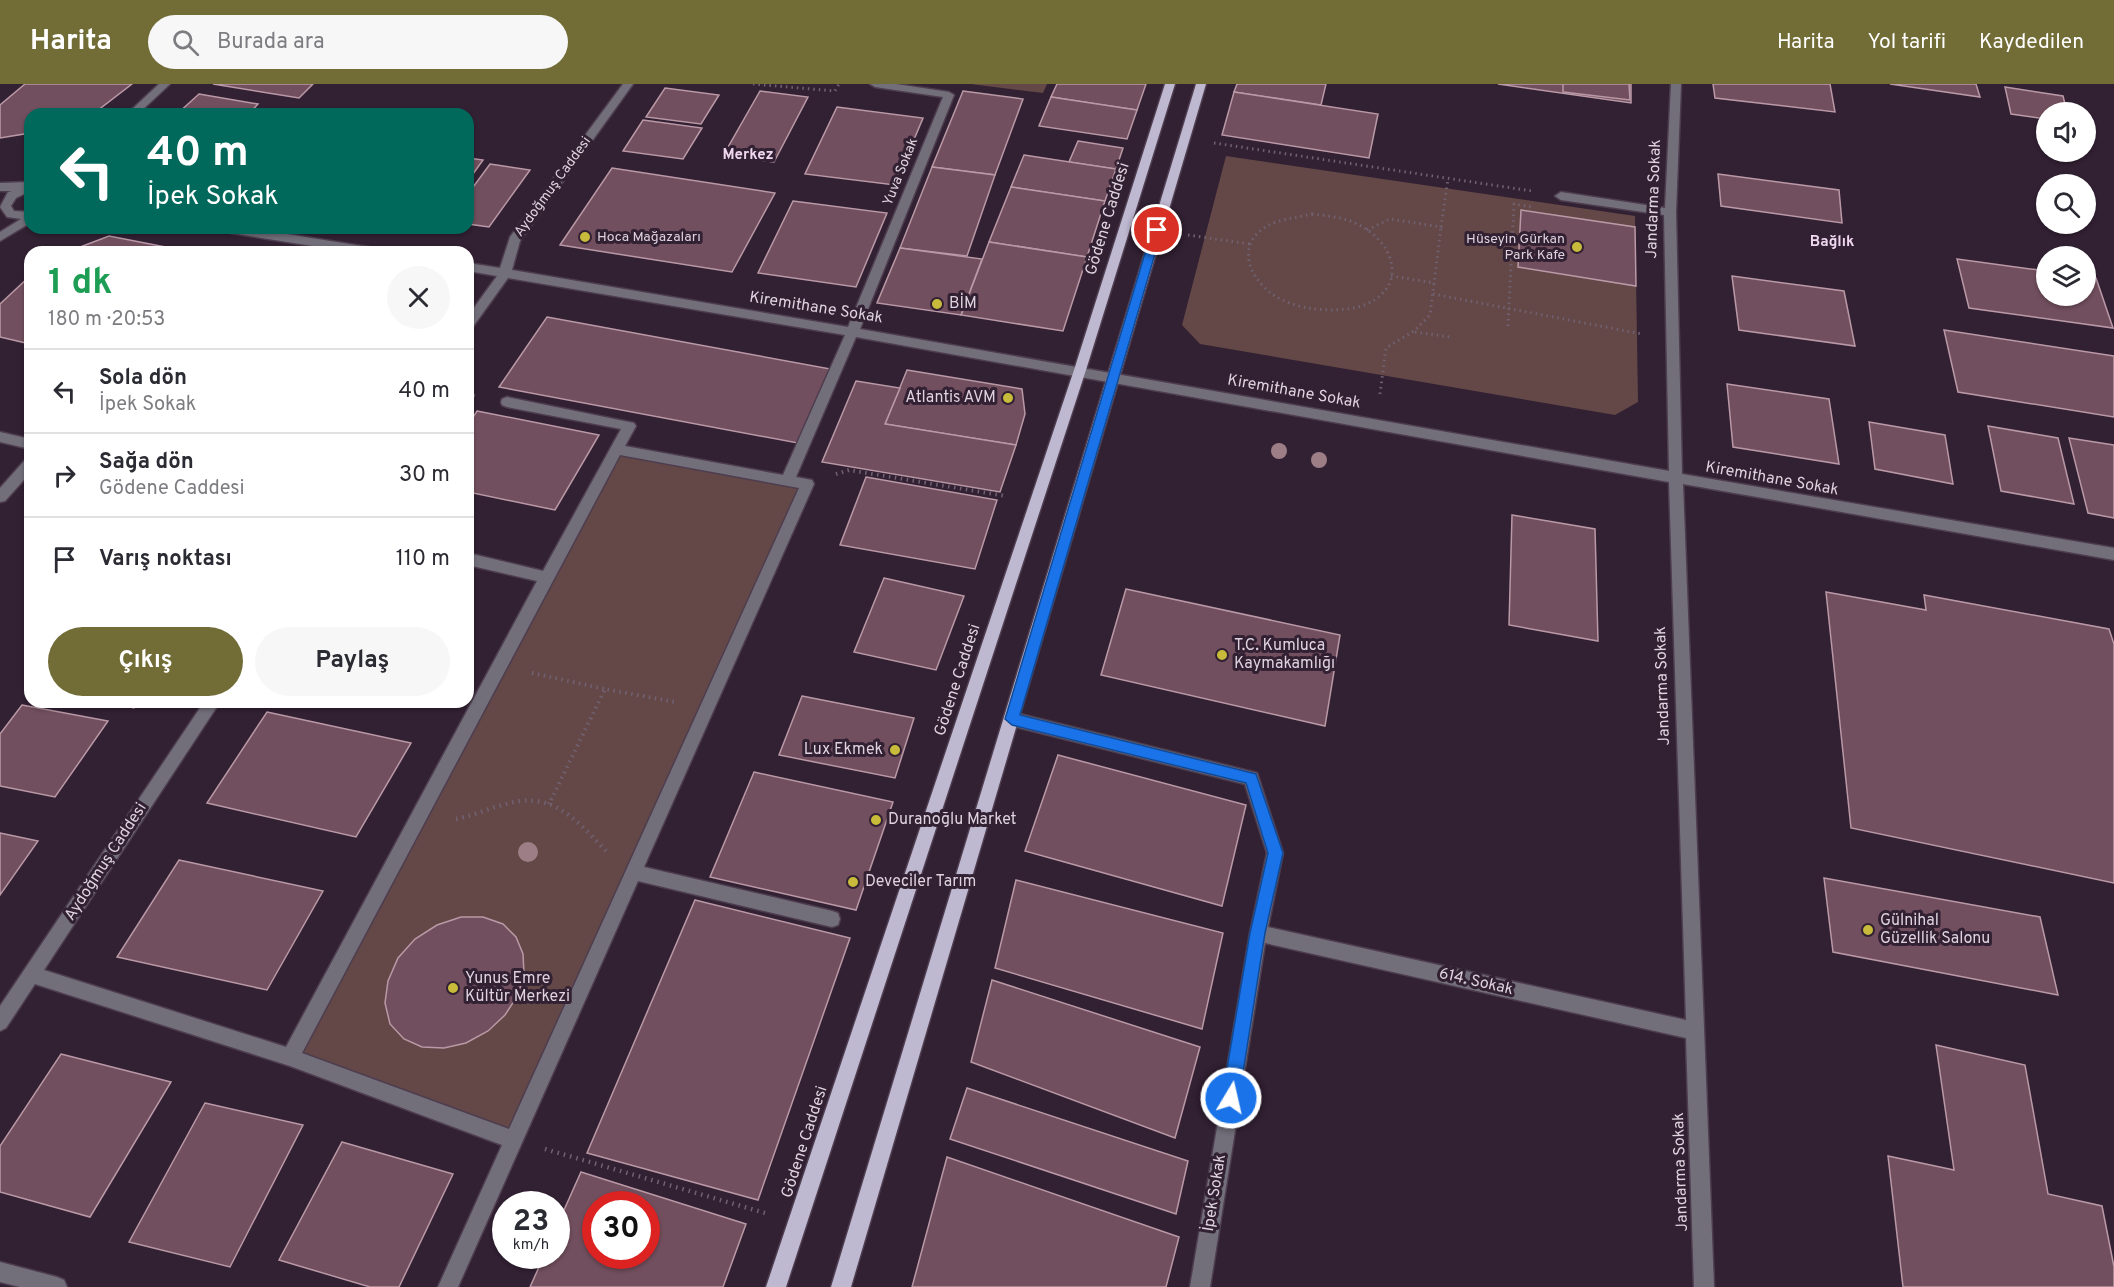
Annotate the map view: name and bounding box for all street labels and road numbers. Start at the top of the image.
street label: Aydoğmuş Caddesi [511,134,595,240]
street label: Yuva Sokak [880,136,922,208]
street label: Jandarma Sokak [1642,139,1666,259]
street label: Gödene Caddesi [1081,160,1135,278]
street label: Kiremithane Sokak [748,288,884,328]
street label: Kiremithane Sokak [1226,370,1362,414]
street label: Kiremithane Sokak [1704,457,1840,501]
street label: Gödene Caddesi [930,621,986,739]
street label: Jandarma Sokak [1651,626,1675,746]
street label: Aydoğmuş Caddesi [60,799,152,925]
street label: 614. Sokak [1437,964,1515,1000]
street label: Gödene Caddesi [777,1083,833,1201]
street label: Jandarma Sokak [1669,1112,1693,1232]
street label: İpek Sokak [1198,1153,1231,1233]

